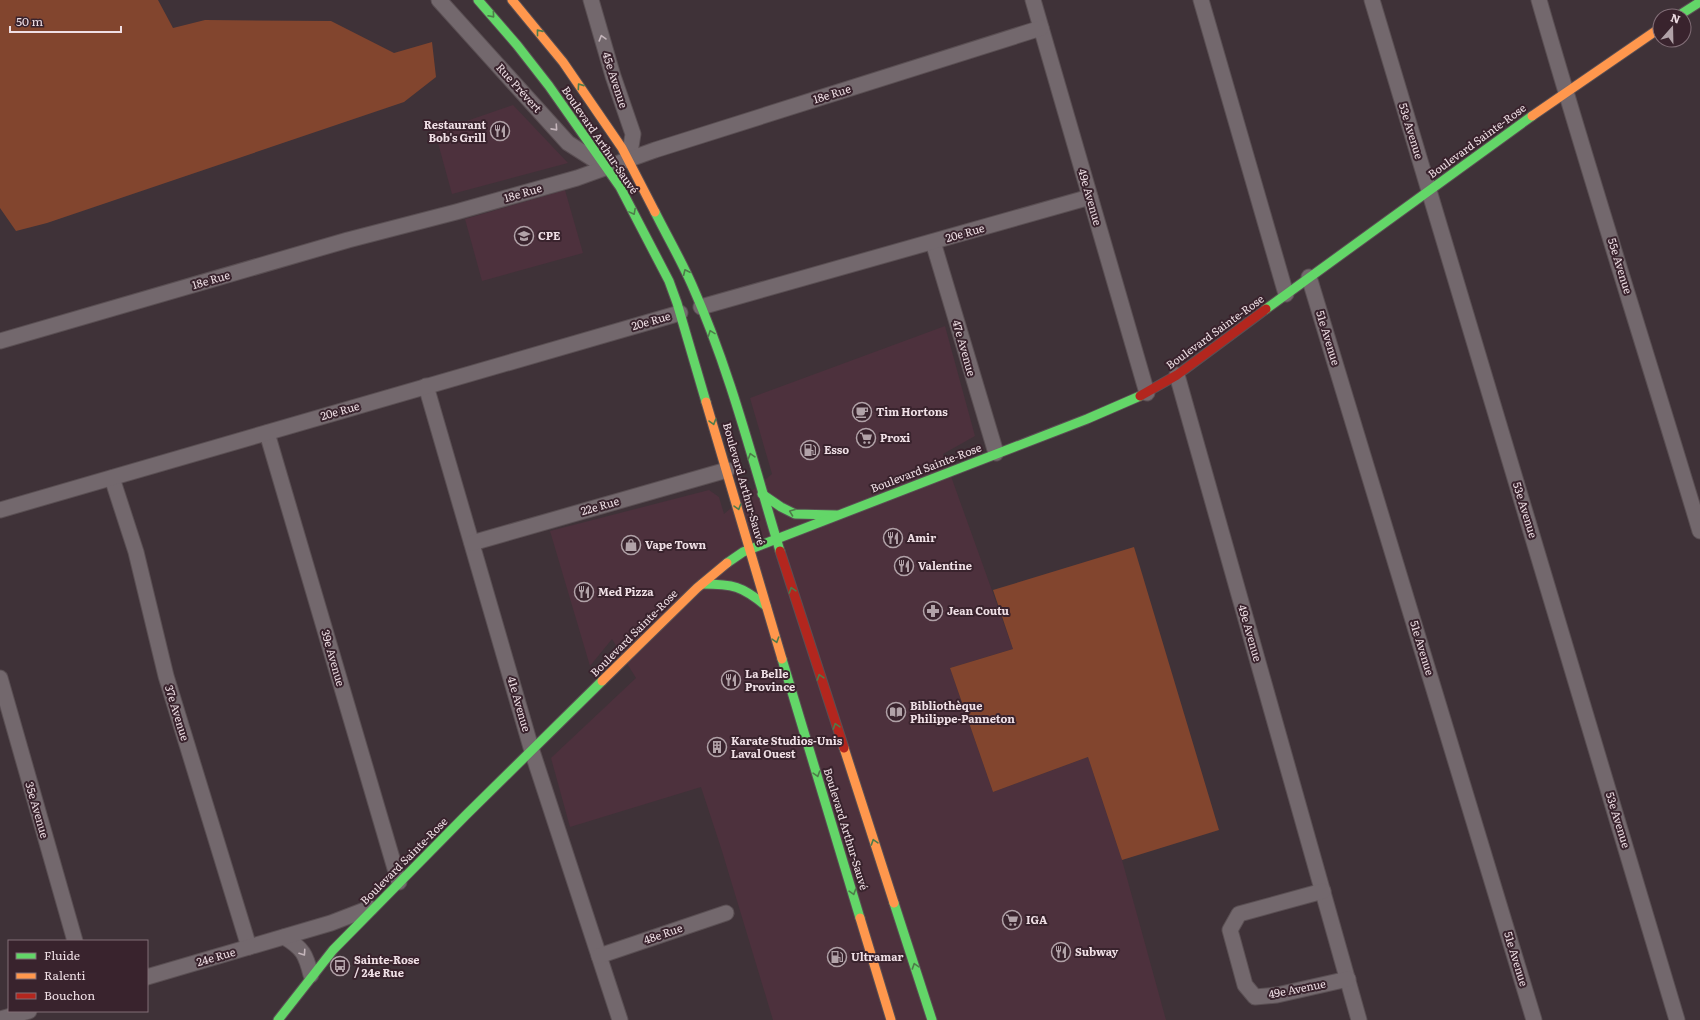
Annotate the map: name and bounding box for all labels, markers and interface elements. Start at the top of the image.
scale bar [10,8,121,34]
north arrow [1652,8,1692,48]
text: N [1669,9,1683,27]
one-way arrow [487,11,494,18]
text: 50 m [16,12,43,30]
one-way arrow [537,29,544,36]
one-way arrow [598,35,607,42]
street label: 45e Avenue [599,50,633,110]
street label: Rue Prévert [493,59,547,116]
street label: 18e Rue [811,80,853,106]
street label: Boulevard Arthur-Sauvé [559,82,643,197]
one-way arrow [578,84,585,91]
street label: Boulevard Sainte-Rose [1424,99,1529,181]
street label: 53e Avenue [1396,101,1428,161]
place label: Restaurant Bob's Grill [424,116,486,145]
restaurant icon: Restaurant Bob's Grill [489,120,511,142]
one-way arrow [550,123,557,131]
street label: 49e Avenue [1075,166,1107,227]
street label: 18e Rue [502,179,544,205]
one-way arrow [628,208,636,215]
street label: 20e Rue [943,219,986,245]
school or university icon: CPE [513,225,535,247]
place label: CPE [538,227,560,243]
street label: 55e Avenue [1605,236,1637,296]
street label: 18e Rue [190,266,232,292]
one-way arrow [683,268,691,276]
street label: Boulevard Sainte-Rose [1162,290,1267,372]
street label: 20e Rue [629,307,672,333]
street label: 51e Avenue [1313,308,1345,367]
street label: 47e Avenue [949,318,981,378]
one-way arrow [708,329,716,336]
street label: 20e Rue [318,397,361,423]
cafe icon: Tim Hortons [851,401,873,423]
place label: Tim Hortons [876,403,948,419]
one-way arrow [709,419,717,425]
street label: Boulevard Arthur-Sauvé [720,421,770,547]
supermarket icon: Proxi [855,427,877,449]
place label: Proxi [880,429,910,445]
street label: Boulevard Sainte-Rose [868,438,984,496]
fuel station icon: Esso [799,439,821,461]
place label: Esso [824,441,849,457]
one-way arrow [747,453,756,460]
street label: 53e Avenue [1510,480,1542,540]
street label: 22e Rue [579,492,621,518]
one-way arrow [733,503,742,510]
one-way arrow [789,508,796,516]
restaurant icon: Amir [882,527,904,549]
place label: Amir [907,529,936,545]
shop icon: Vape Town [620,534,642,556]
place label: Vape Town [645,536,707,552]
restaurant icon: Valentine [893,555,915,577]
place label: Valentine [918,557,972,573]
restaurant icon: Med Pizza [573,581,595,603]
place label: Med Pizza [598,583,654,599]
street label: Boulevard Sainte-Rose [586,585,681,680]
one-way arrow [788,587,797,594]
pharmacy icon: Jean Coutu [922,600,944,622]
place label: Jean Coutu [947,602,1010,618]
street label: 49e Avenue [1235,602,1267,663]
street label: 51e Avenue [1407,618,1439,677]
street label: 39e Avenue [318,628,350,688]
one-way arrow [771,636,780,643]
place label: La Belle Province [745,665,795,694]
restaurant icon: La Belle Province [720,669,742,691]
street label: 41e Avenue [504,674,536,734]
one-way arrow [817,674,825,681]
street label: 37e Avenue [162,683,194,743]
place label: Bibliothèque Philippe-Panneton [910,697,1015,726]
library icon: Bibliothèque Philippe-Panneton [885,701,907,723]
one-way arrow [833,722,841,729]
place label: Karate Studios-Unis Laval Ouest [731,732,843,761]
building icon: Karate Studios-Unis Laval Ouest [706,736,728,758]
street label: Boulevard Arthur-Sauvé [821,766,873,892]
one-way arrow [812,770,821,777]
street label: 35e Avenue [22,780,54,840]
street label: 53e Avenue [1603,790,1635,850]
street label: Boulevard Sainte-Rose [356,813,451,908]
one-way arrow [870,839,879,846]
one-way arrow [848,889,856,896]
supermarket icon: IGA [1001,909,1023,931]
place label: IGA [1026,911,1048,927]
street label: 48e Rue [641,919,685,947]
street label: 51e Avenue [1501,929,1533,988]
legend [8,940,148,1012]
restaurant icon: Subway [1050,941,1072,963]
street label: 24e Rue [194,943,237,969]
place label: Subway [1075,943,1118,959]
text: Fluide [44,946,80,964]
fuel station icon: Ultramar [826,946,848,968]
one-way arrow [298,948,305,955]
place label: Ultramar [851,948,903,964]
place label: Sainte-Rose / 24e Rue [354,951,420,980]
bus stop icon: Sainte-Rose / 24e Rue [329,955,351,977]
one-way arrow [911,962,919,969]
text: Ralenti [44,966,85,984]
street label: 49e Avenue [1267,975,1327,1001]
text: Bouchon [44,986,95,1004]

